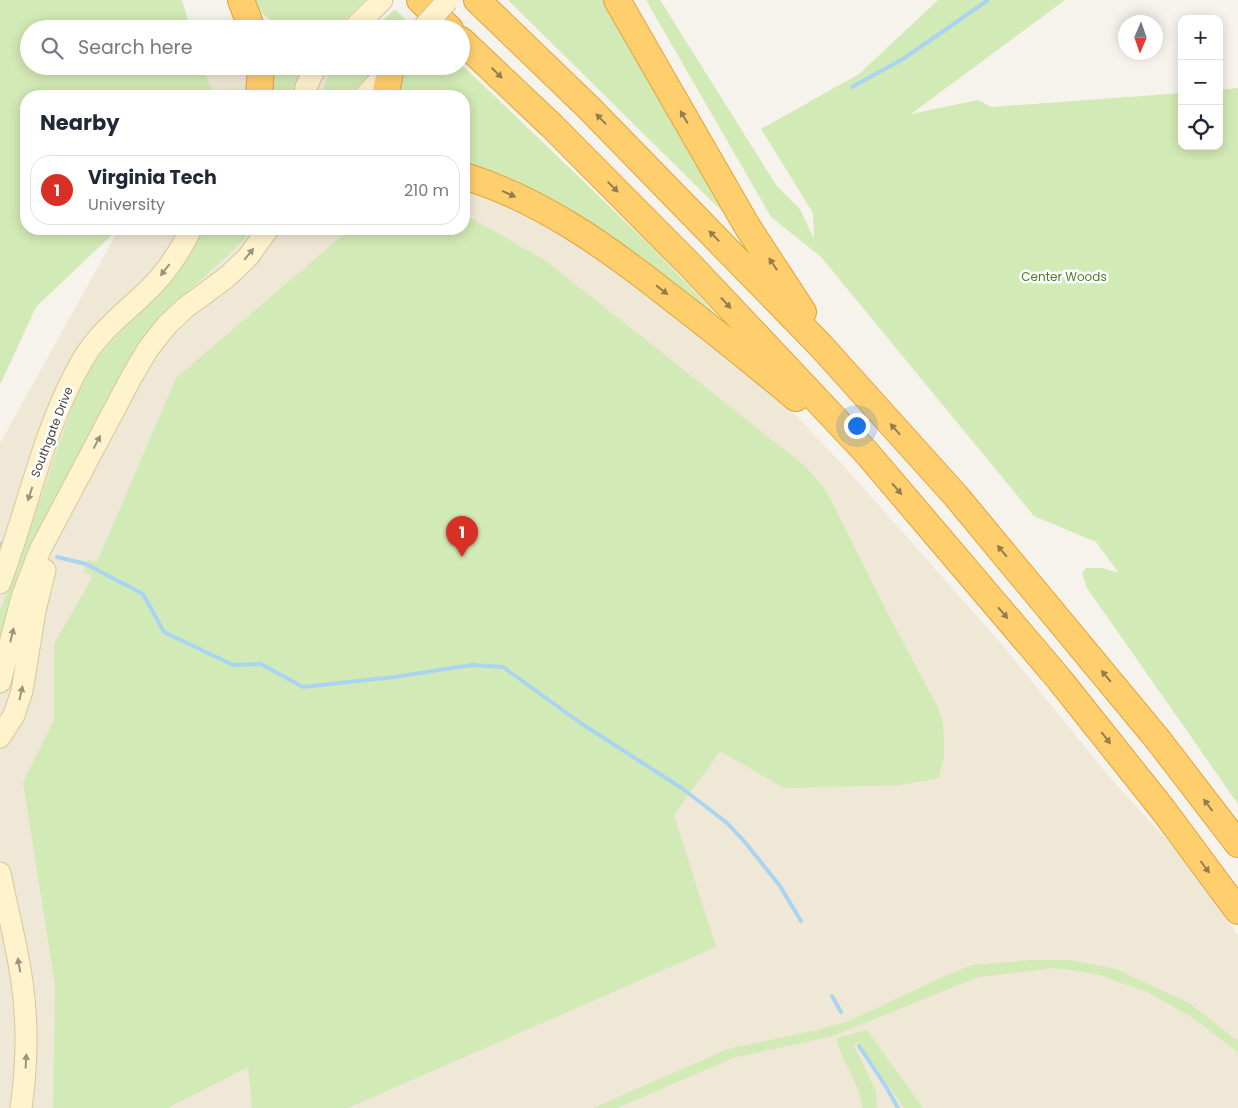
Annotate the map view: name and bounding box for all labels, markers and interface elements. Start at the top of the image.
north arrow [1118,15,1163,60]
map controls [1178,15,1223,150]
button: + [1178,15,1223,60]
search box [20,20,470,75]
icon: search [38,34,66,62]
text: Search here [78,34,192,61]
button: − [1178,60,1223,105]
one-way arrow [490,67,502,79]
button: locate [1178,105,1223,150]
text: Nearby [40,108,120,137]
one-way arrow [680,110,689,123]
one-way arrow [595,114,607,126]
text: Virginia Tech [88,164,217,191]
text: 1 [54,179,60,202]
text: 210 m [404,179,449,202]
one-way arrow [606,181,618,193]
one-way arrow [502,190,516,198]
text: University [88,193,165,216]
one-way arrow [708,230,720,242]
one-way arrow [243,248,254,261]
one-way arrow [768,257,777,271]
one-way arrow [160,263,171,276]
park label: Center Woods [1021,268,1107,285]
one-way arrow [655,285,669,295]
one-way arrow [720,297,732,309]
street label: Southgate Drive [26,384,77,480]
your location [844,413,870,439]
one-way arrow [889,423,901,435]
one-way arrow [93,435,101,449]
one-way arrow [892,483,903,496]
one-way arrow [25,487,33,502]
pin: 1 [446,516,478,557]
one-way arrow [996,545,1007,558]
one-way arrow [997,606,1009,618]
one-way arrow [8,627,16,642]
one-way arrow [1100,670,1111,683]
one-way arrow [17,686,25,701]
one-way arrow [1101,731,1112,744]
one-way arrow [1203,799,1214,812]
one-way arrow [1200,860,1211,873]
one-way arrow [14,957,22,973]
one-way arrow [22,1053,30,1069]

